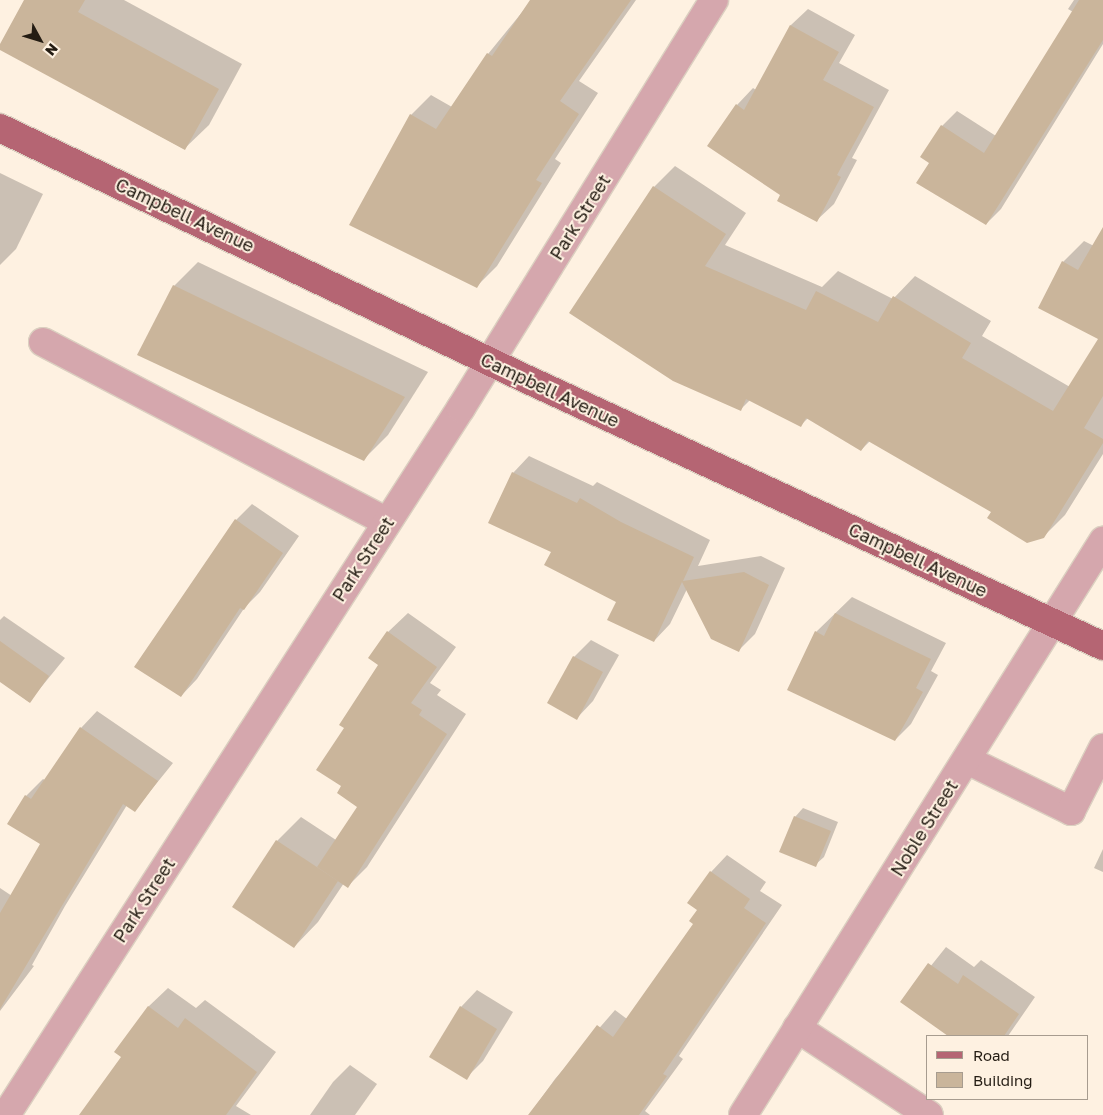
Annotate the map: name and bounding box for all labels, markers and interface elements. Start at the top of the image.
north arrow [15,15,65,65]
text: N [42,40,62,59]
street label: Park Street [545,170,615,264]
street label: Campbell Avenue [112,173,258,257]
street label: Campbell Avenue [477,348,623,432]
street label: Park Street [328,513,398,605]
street label: Campbell Avenue [845,518,991,602]
street label: Noble Street [886,776,962,880]
street label: Park Street [109,854,179,946]
legend [926,1035,1088,1100]
text: Road [973,1046,1010,1064]
text: Building [973,1071,1033,1089]

